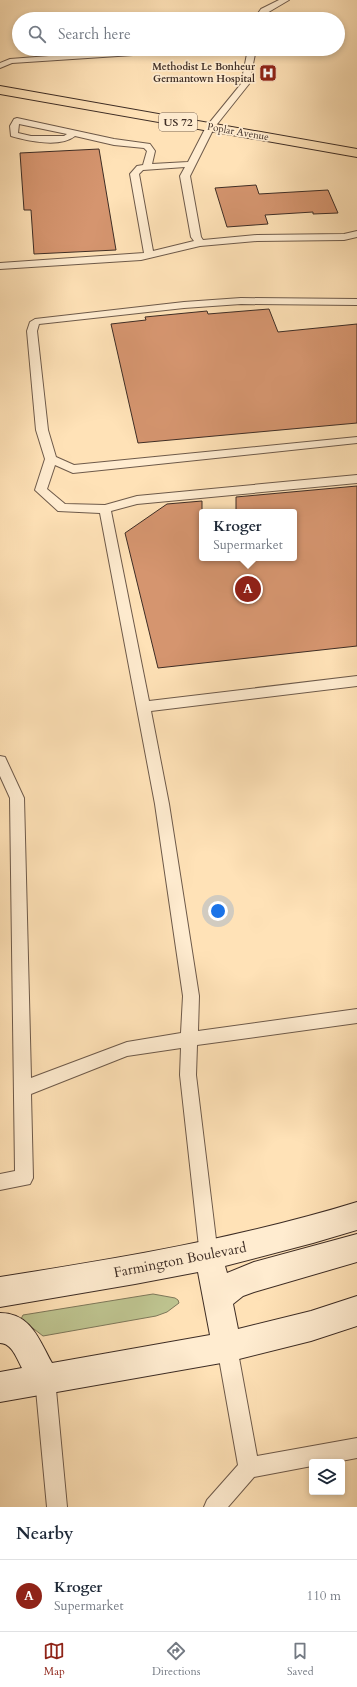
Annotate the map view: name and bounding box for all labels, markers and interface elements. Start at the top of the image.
search box [12,12,345,56]
icon: search [26,23,48,45]
text: Search here [58,24,131,44]
place label: Methodist Le Bonheur Germantown Hospital [152,60,256,86]
hospital icon: Methodist Le Bonheur Germantown Hospital [258,63,278,83]
road number: US 72 [159,113,197,131]
street label: Poplar Avenue [206,120,270,144]
popup [199,509,297,561]
text: Kroger [213,516,262,536]
text: Supermarket [213,536,283,554]
pin: A [235,574,261,604]
your location [208,901,228,921]
street label: Farmington Boulevard [112,1238,249,1282]
map controls [309,1459,345,1495]
button: layers [309,1459,345,1495]
text: Nearby [16,1522,73,1545]
text: Kroger [54,1577,102,1597]
text: A [24,1587,34,1605]
text: 110 m [307,1587,341,1605]
text: Supermarket [54,1597,124,1615]
tab: Map [43,1640,65,1679]
tab: Directions [152,1640,200,1679]
tab: Saved [287,1640,314,1679]

